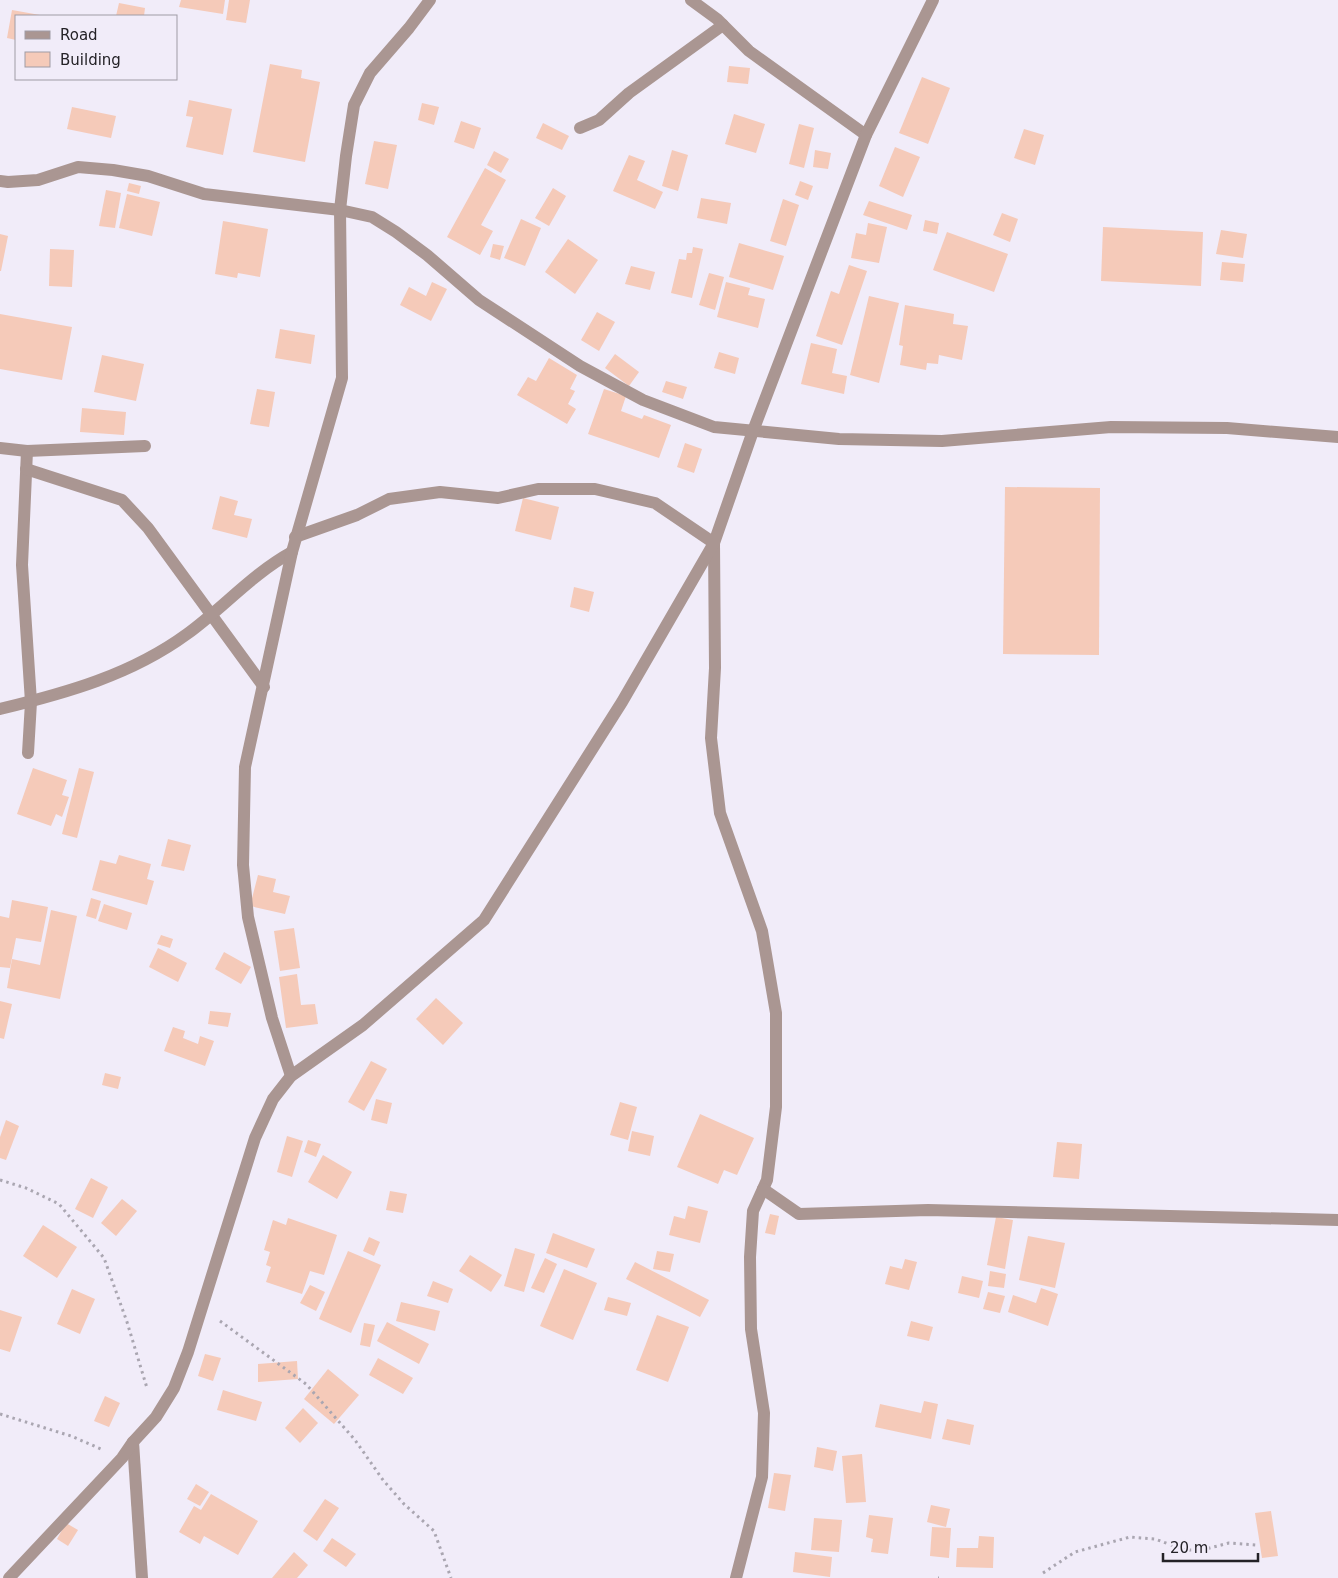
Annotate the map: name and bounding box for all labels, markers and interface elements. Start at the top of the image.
legend [15,15,178,80]
text: Road [60,26,98,44]
text: Building [60,51,121,69]
scale bar [1163,1530,1258,1562]
text: 20 m [1170,1539,1208,1557]

